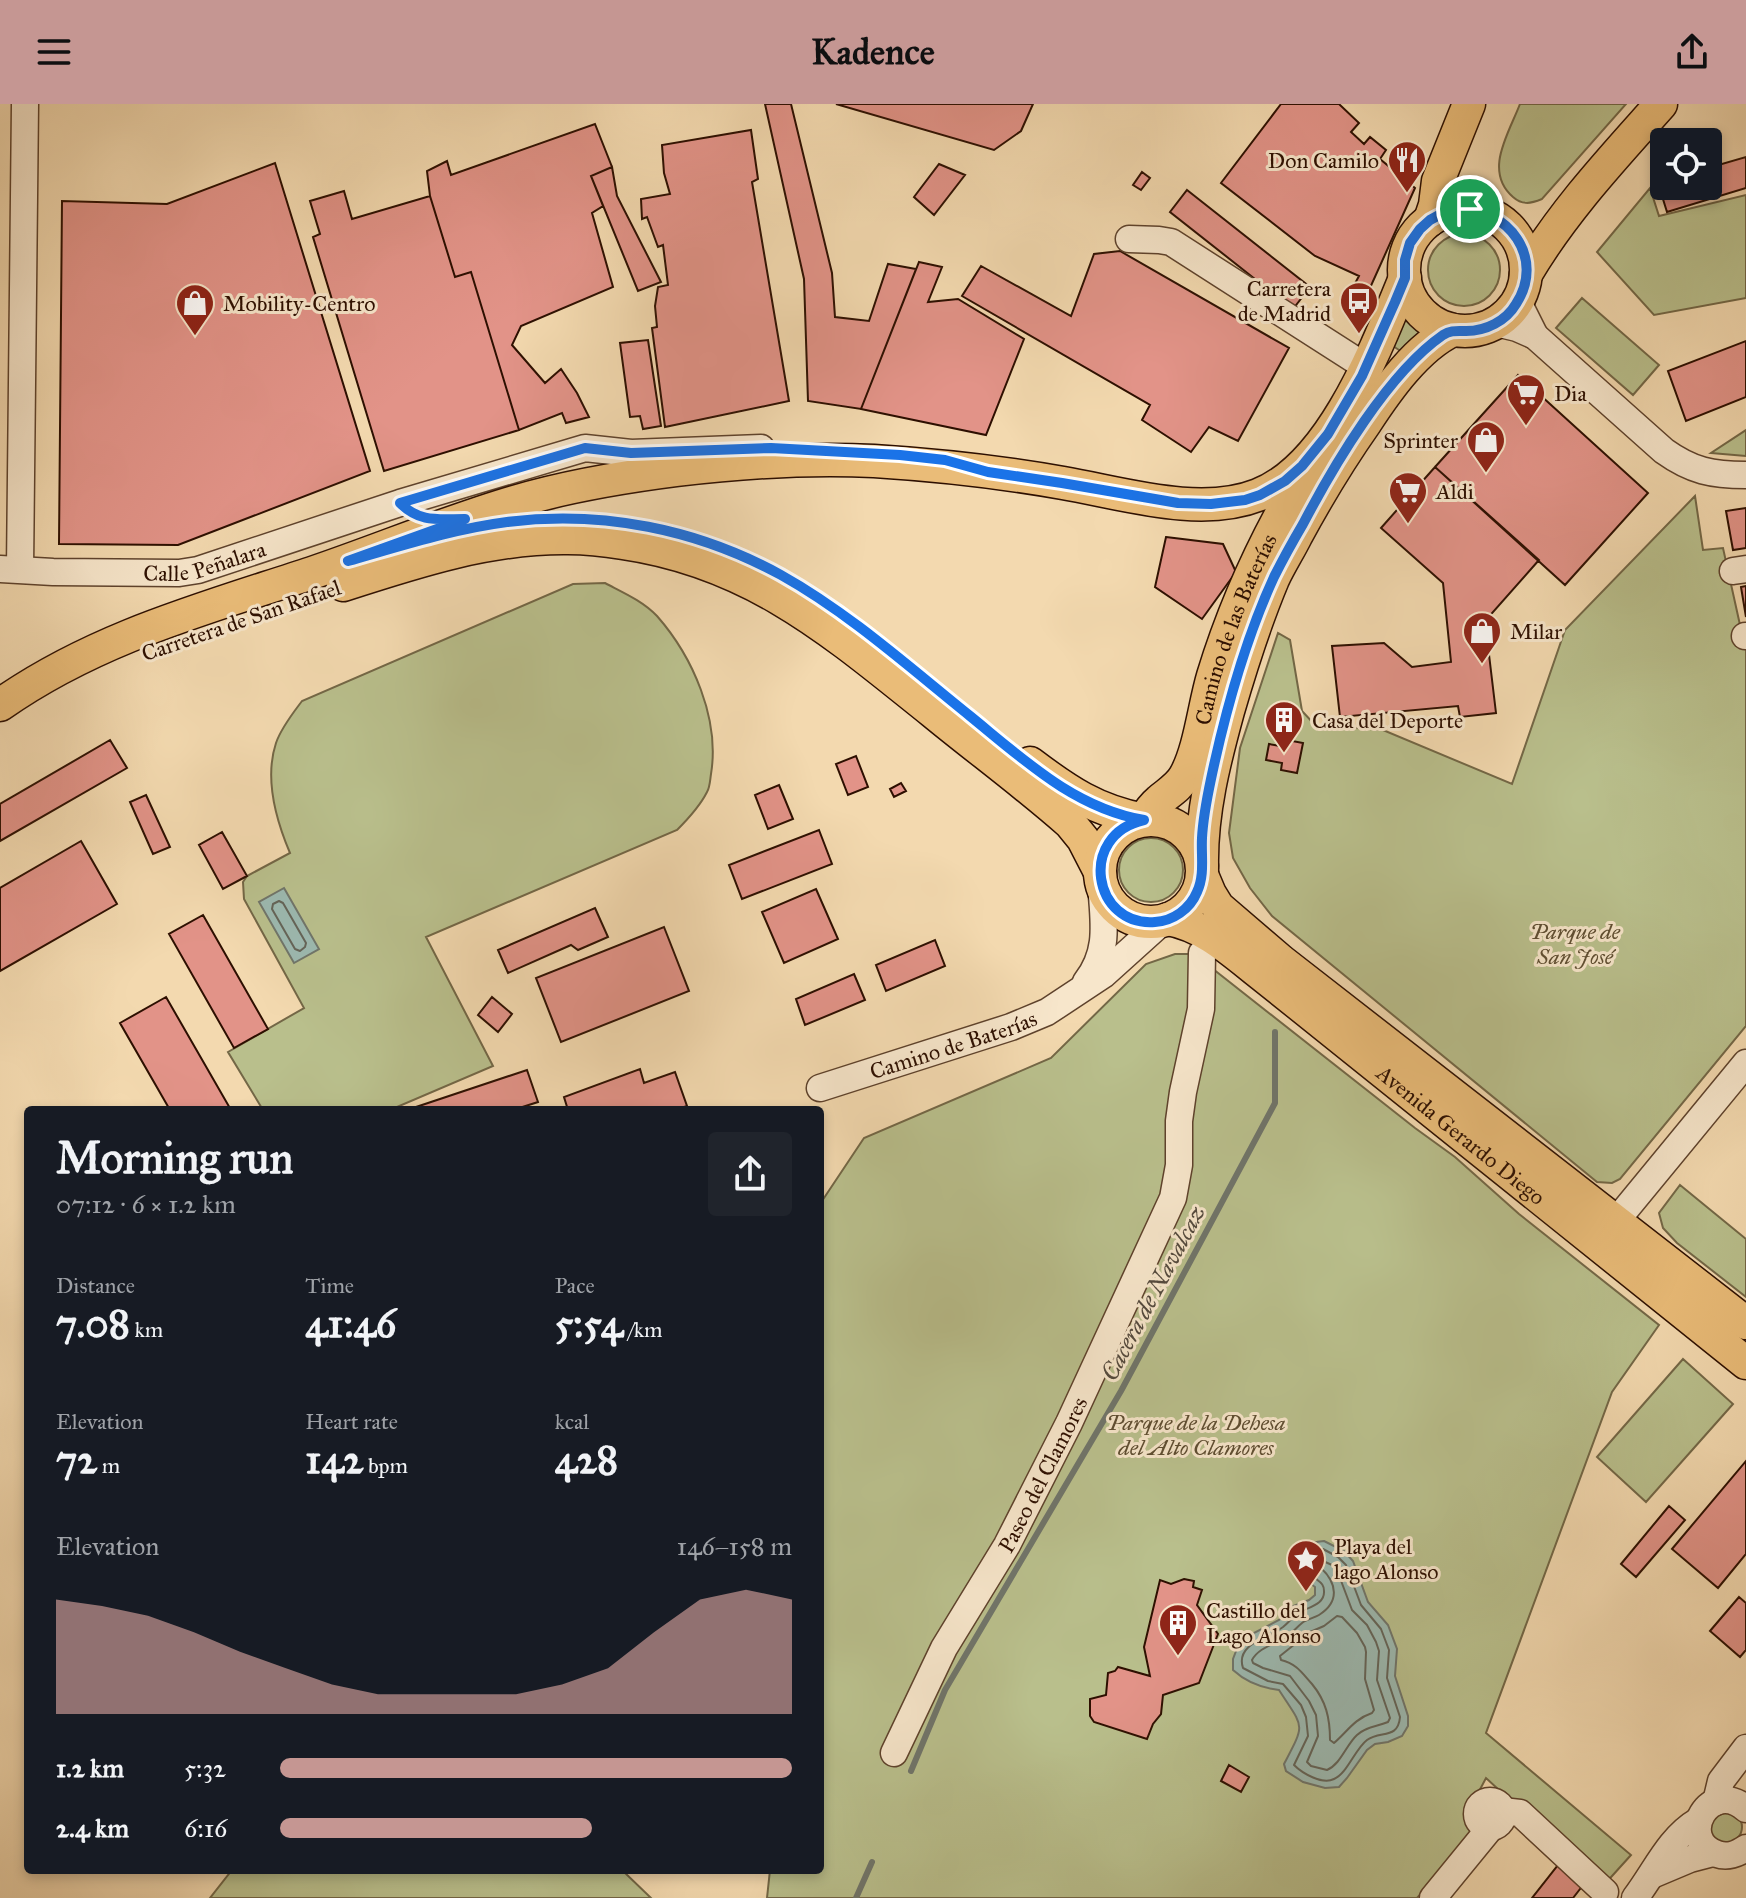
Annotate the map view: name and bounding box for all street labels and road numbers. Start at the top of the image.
street label: Camino de las Baterías [1189,529,1283,727]
street label: Calle Peñalara [143,535,270,587]
street label: Carretera de San Rafael [138,574,344,667]
street label: Camino de Baterías [866,1005,1041,1085]
street label: Avenida Gerardo Diego [1370,1059,1551,1211]
street label: Paseo del Clamores [993,1393,1093,1558]

